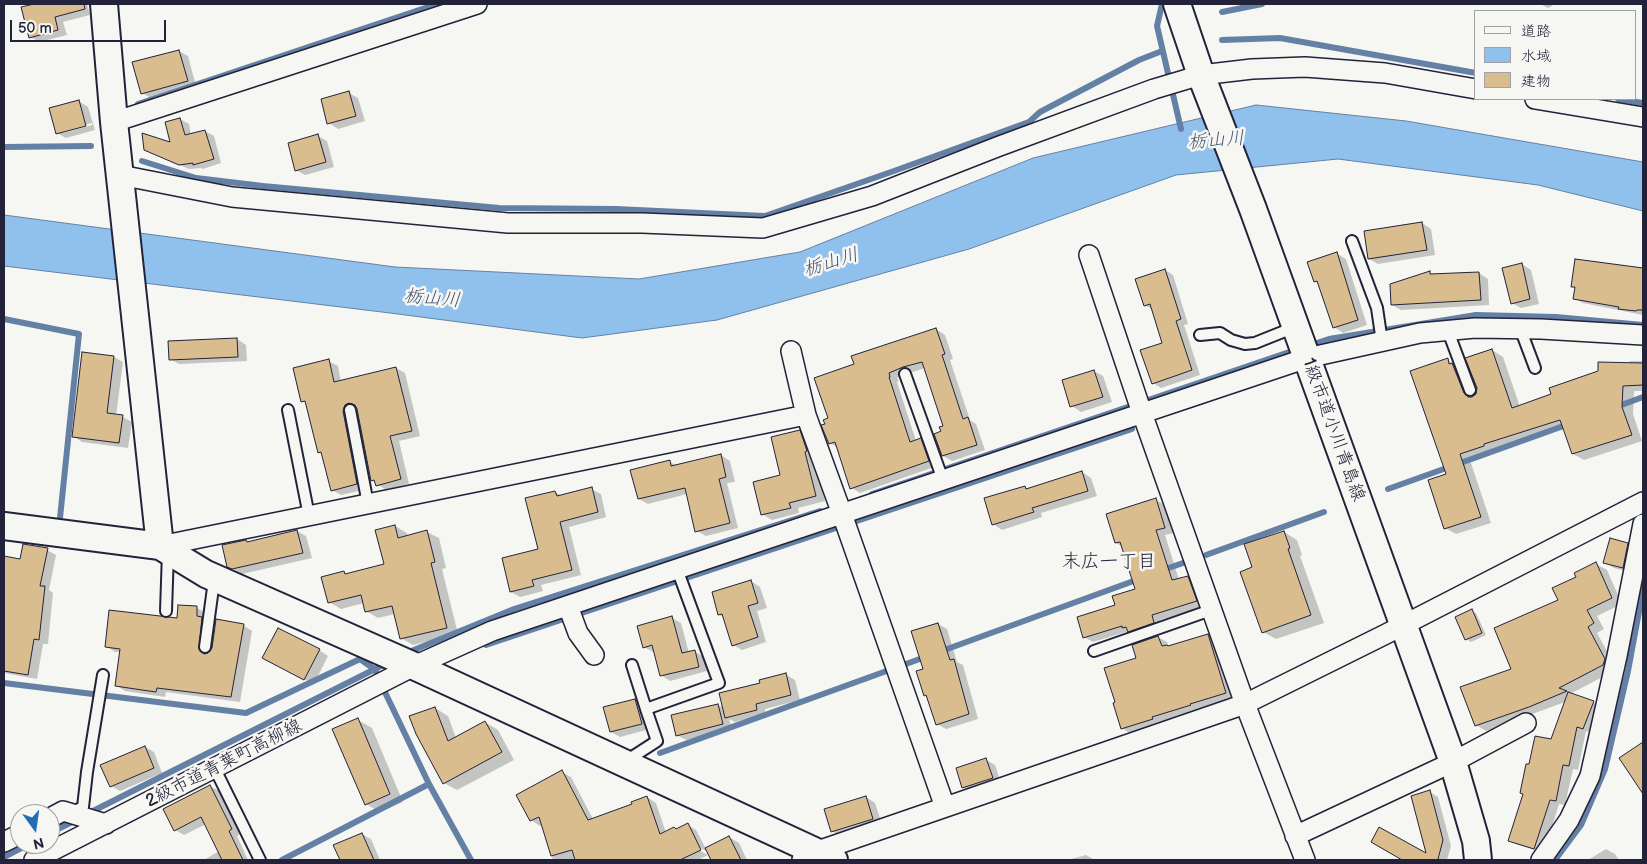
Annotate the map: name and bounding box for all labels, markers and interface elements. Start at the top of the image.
scale bar [12,10,169,42]
legend [1474,10,1637,100]
text: 50 m [18,19,52,38]
text: 道路 [1521,22,1551,41]
text: 水域 [1521,47,1551,66]
text: 建物 [1521,72,1551,91]
water label: 栃山川 [1187,127,1245,155]
water label: 栃山川 [800,244,862,282]
water label: 栃山川 [403,285,461,313]
street label: 1級市道小川青島線 [1297,355,1369,505]
district label: 末広一丁目 [1062,551,1156,573]
street label: 2級市道青葉町高柳線 [142,715,306,813]
north arrow [10,804,60,854]
text: N [31,834,46,853]

